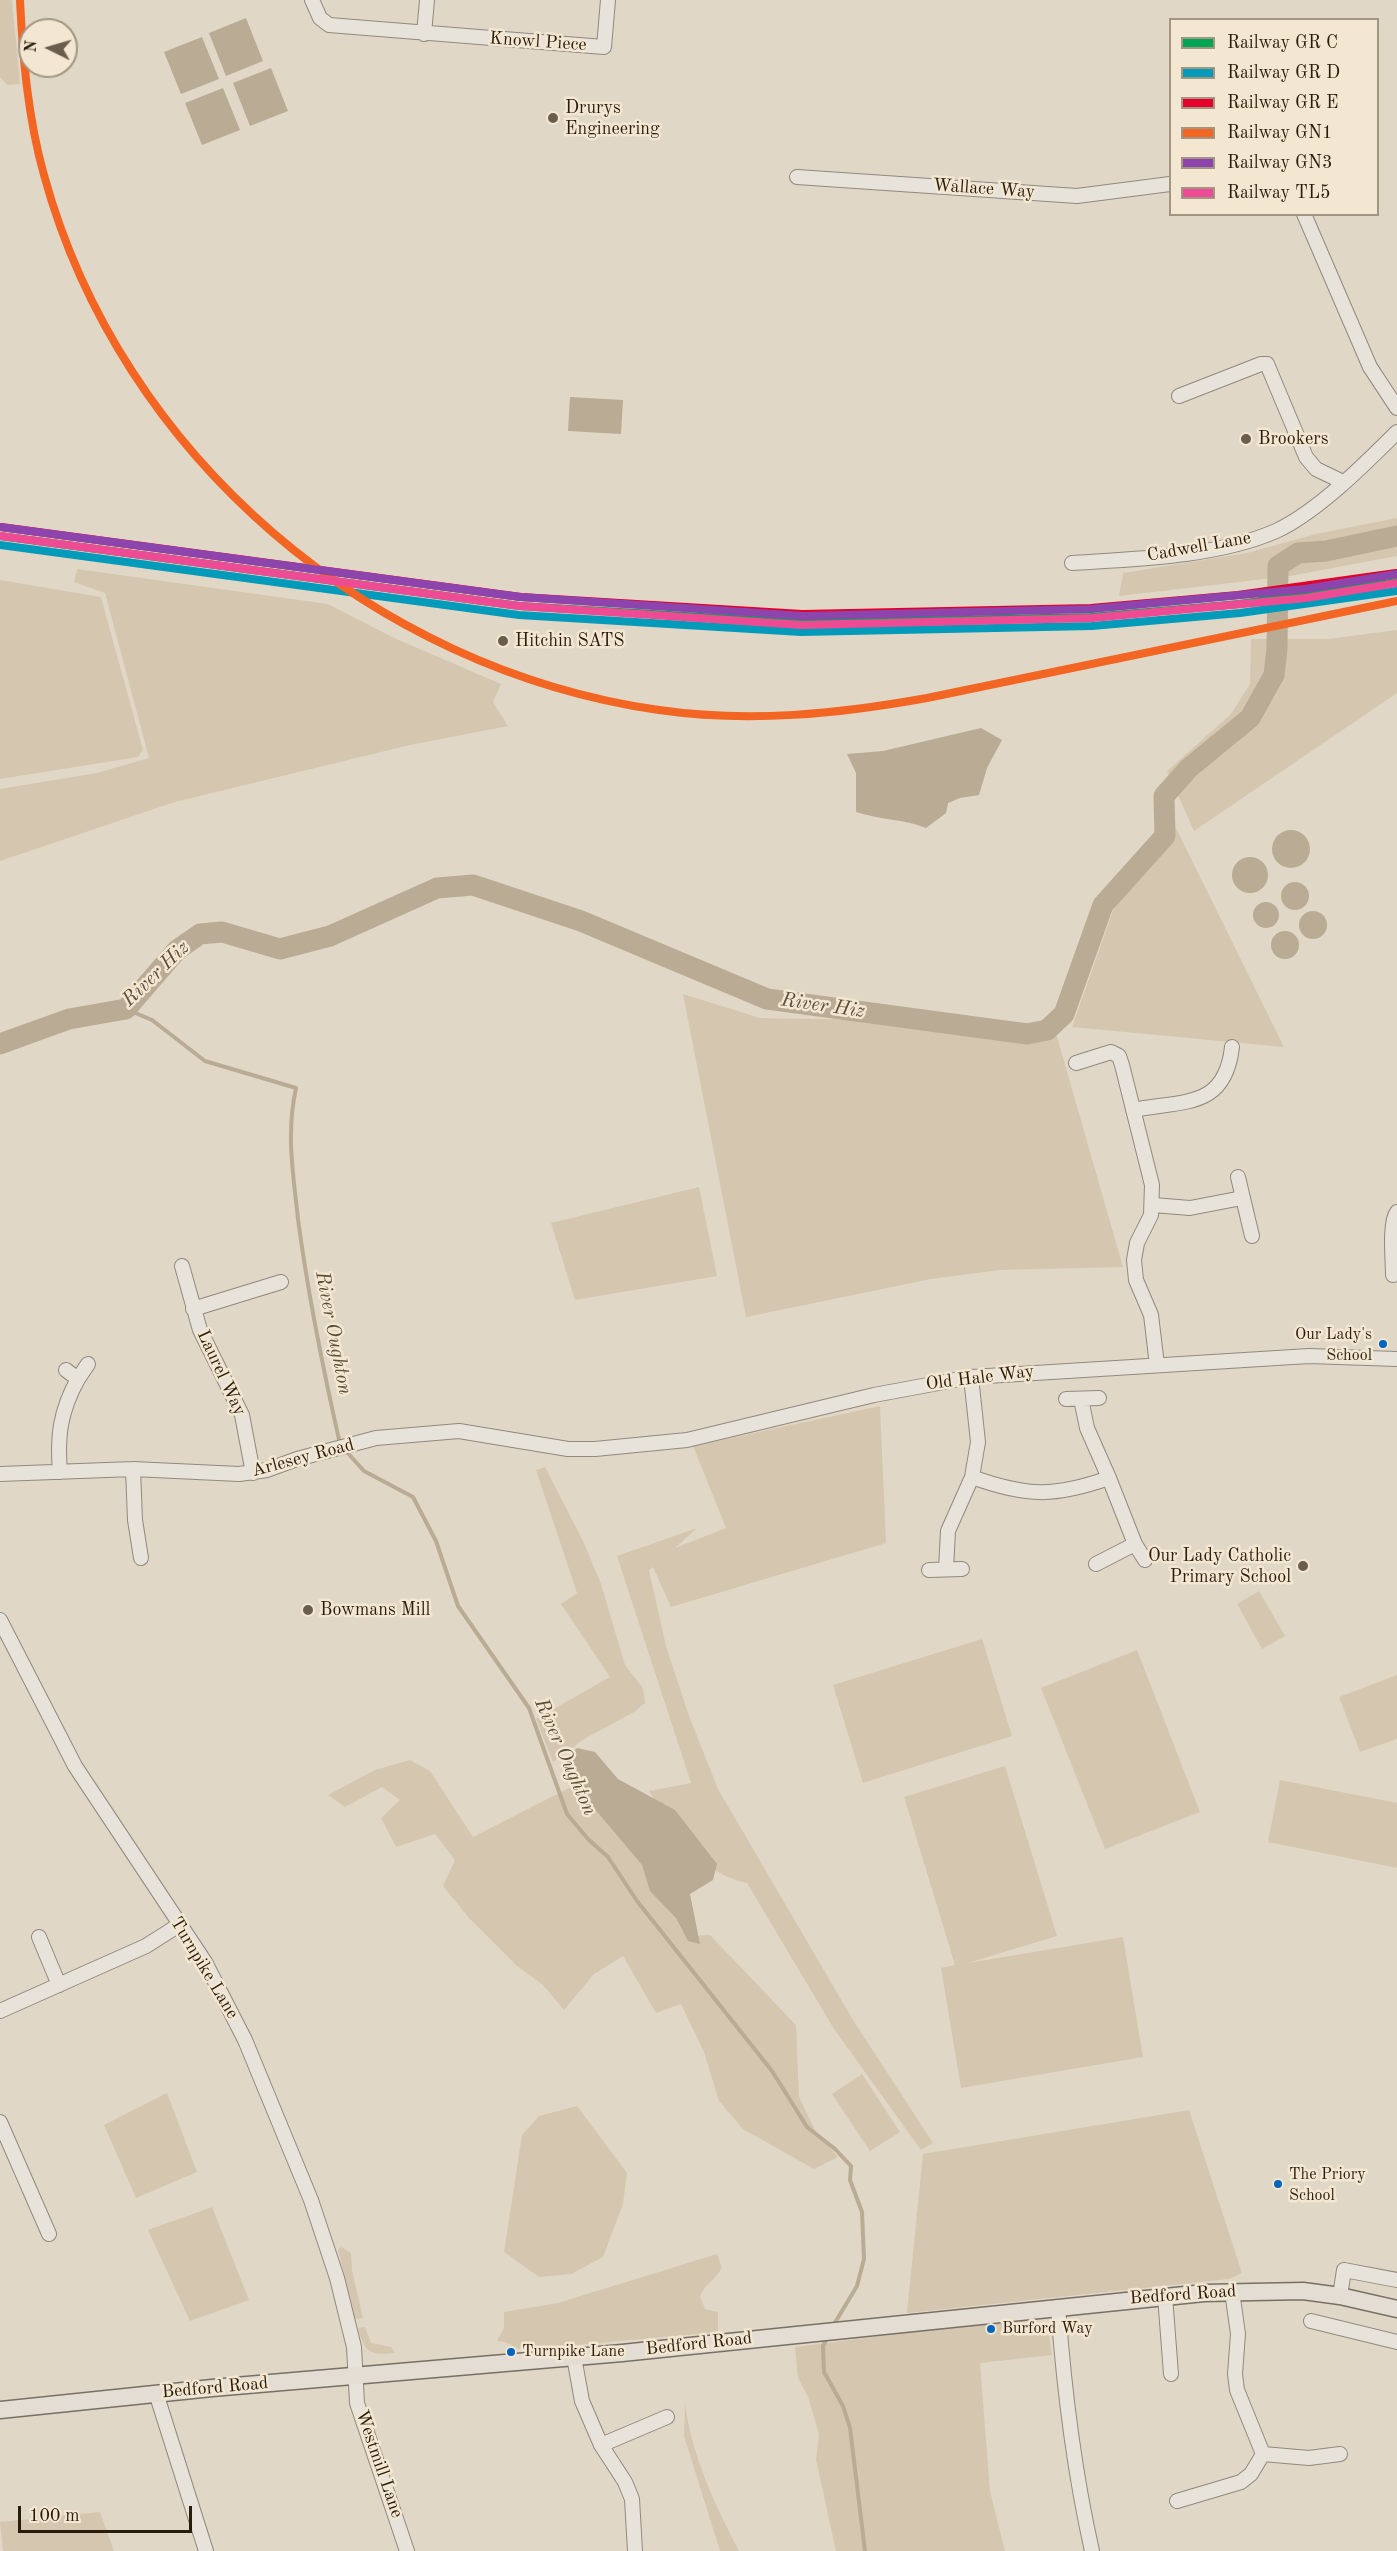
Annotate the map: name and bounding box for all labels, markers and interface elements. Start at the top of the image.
north arrow [18,18,78,78]
legend [1169,18,1379,216]
street label: Knowl Piece [489,28,587,56]
text: Railway GR C [1227,34,1338,52]
text: N [24,40,41,53]
text: Railway GR D [1227,64,1340,82]
text: Railway GR E [1227,94,1338,112]
place label: Drurys Engineering [565,97,660,140]
marker: Drurys Engineering [546,111,560,125]
text: Railway GN1 [1227,124,1332,142]
text: Railway GN3 [1227,154,1332,172]
street label: Wallace Way [932,175,1036,203]
text: Railway TL5 [1227,184,1330,202]
place label: Brookers [1258,428,1328,450]
marker: Brookers [1239,432,1253,446]
street label: Cadwell Lane [1145,527,1253,567]
place label: Hitchin SATS [515,630,625,652]
marker: Hitchin SATS [496,634,510,648]
water label: River Hiz [117,936,195,1012]
water label: River Hiz [780,988,866,1024]
water label: River Oughton [309,1269,357,1397]
place label: Our Lady's School [1295,1325,1372,1363]
street label: Laurel Way [192,1327,250,1419]
marker: Our Lady's School [1377,1338,1389,1350]
street label: Old Hale Way [925,1361,1035,1395]
street label: Arlesey Road [249,1434,357,1482]
place label: Our Lady Catholic Primary School [1148,1545,1291,1588]
marker: Our Lady Catholic Primary School [1296,1559,1310,1573]
place label: Bowmans Mill [320,1599,430,1621]
marker: Bowmans Mill [301,1603,315,1617]
water label: River Oughton [529,1695,601,1819]
street label: Turnpike Lane [165,1913,243,2023]
place label: The Priory School [1289,2165,1366,2203]
marker: The Priory School [1272,2178,1284,2190]
street label: Bedford Road [1129,2280,1237,2310]
place label: Burford Way [1002,2319,1093,2339]
marker: Burford Way [985,2323,997,2335]
street label: Bedford Road [645,2328,753,2360]
place label: Turnpike Lane [522,2342,625,2362]
marker: Turnpike Lane [505,2346,517,2358]
street label: Bedford Road [161,2373,269,2403]
street label: Westmill Lane [350,2407,408,2521]
scale bar [21,2494,195,2532]
text: 100 m [29,2507,80,2525]

